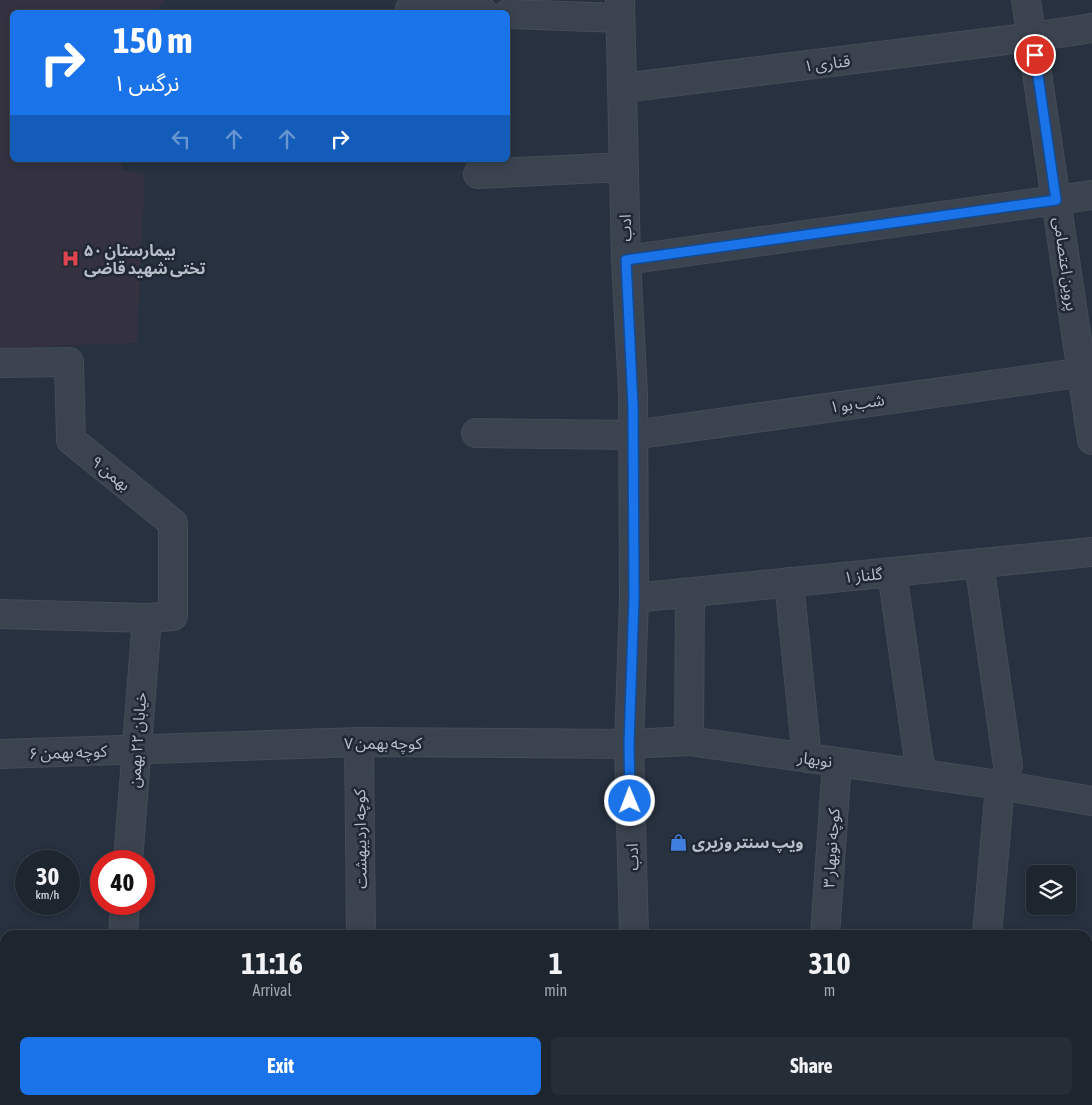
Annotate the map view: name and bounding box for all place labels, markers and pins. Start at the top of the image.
pin [1014,34,1056,76]
place label: بیمارستان ۵۰ تختی شهید قاضی [84,241,206,278]
hospital icon: بیمارستان ۵۰ تختی شهید قاضی [60,249,80,269]
shop icon: ویپ سنتر وزیری [668,832,688,852]
place label: ویپ سنتر وزیری [692,833,804,853]

